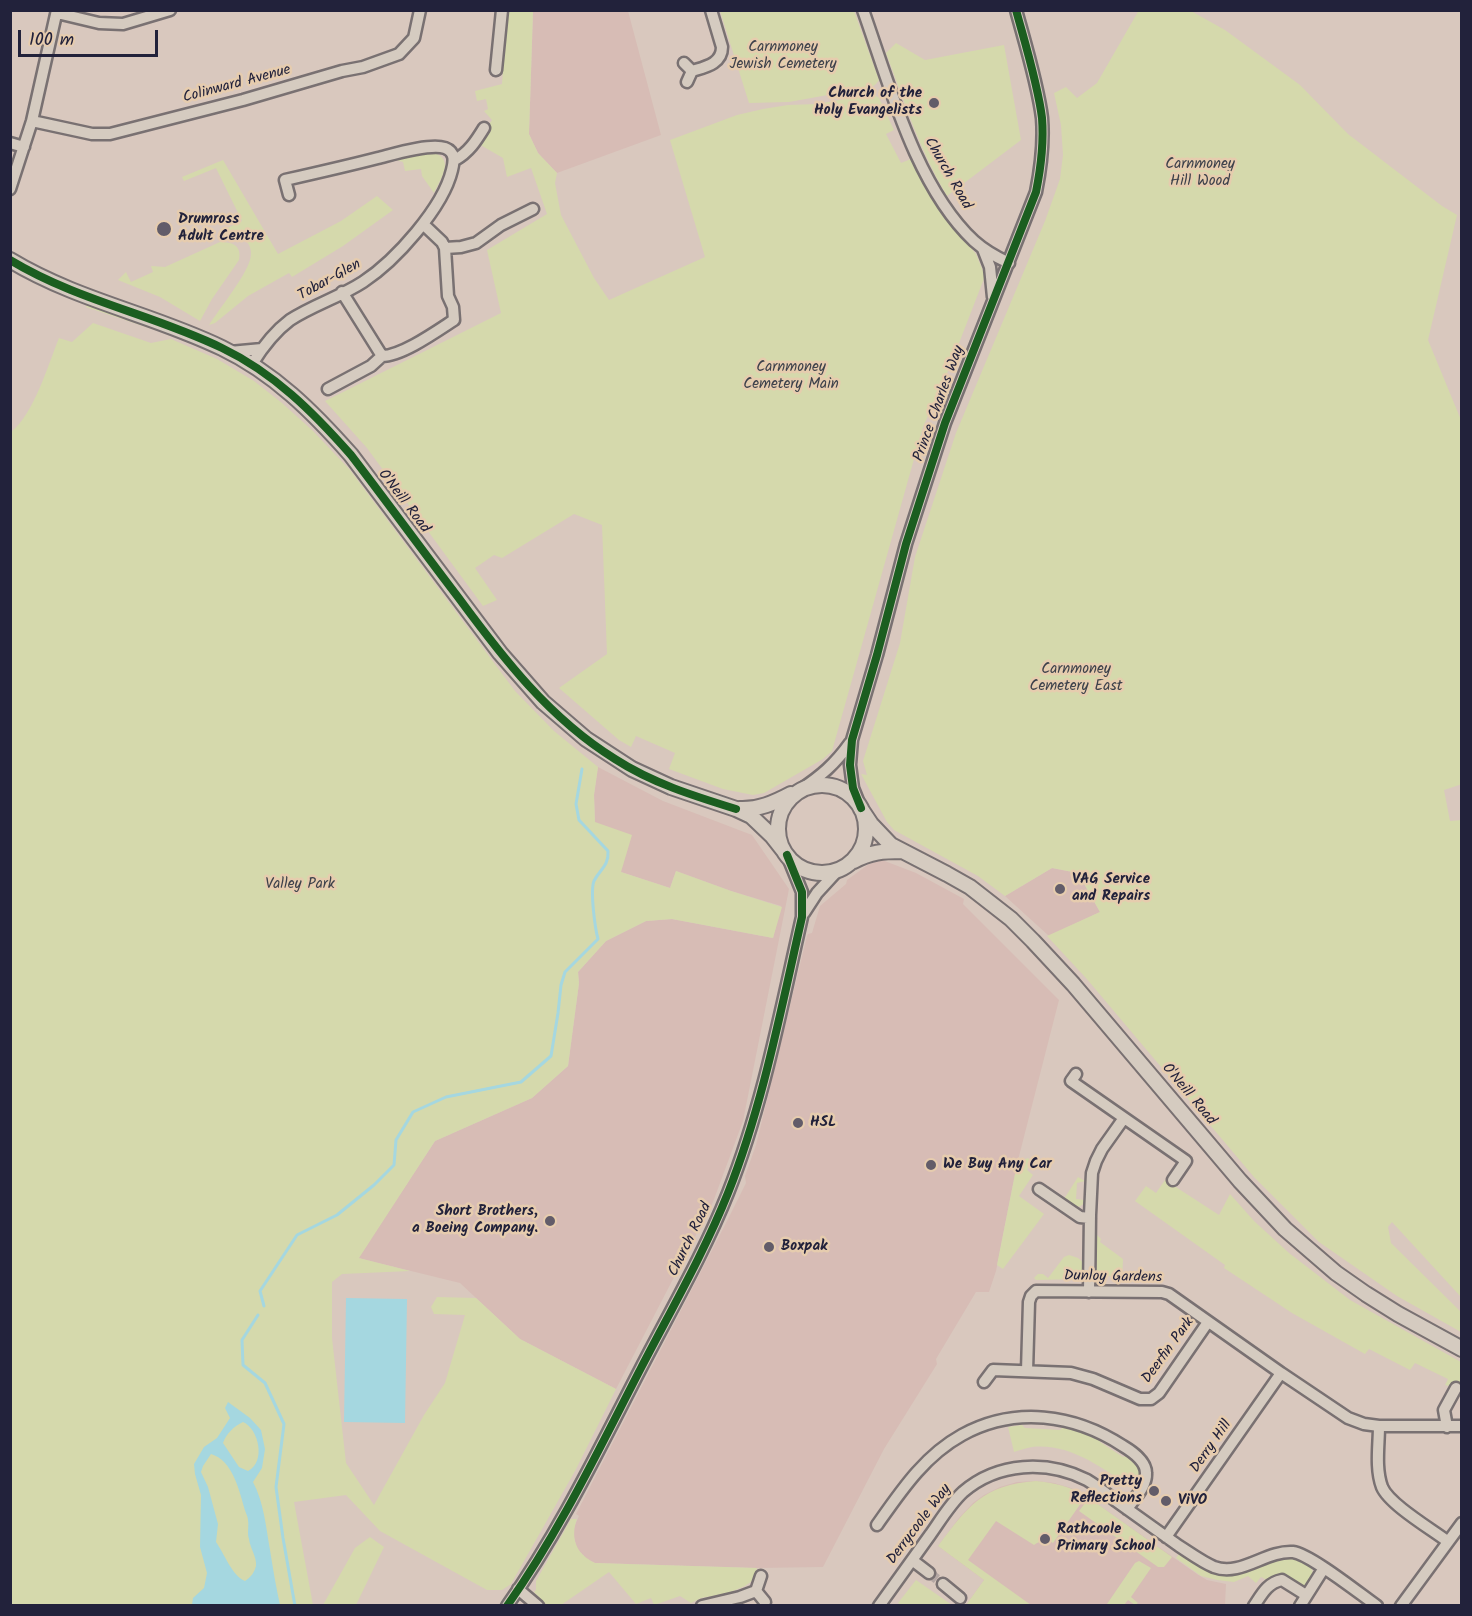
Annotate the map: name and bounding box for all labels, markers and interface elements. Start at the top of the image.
scale bar [21,18,160,56]
text: 100 m [29,26,74,55]
park label: Carnmoney Jewish Cemetery [730,39,836,74]
street label: Colinward Avenue [181,62,293,108]
place label: Church of the Holy Evangelists [814,85,922,120]
marker: Church of the Holy Evangelists [927,96,941,110]
street label: Church Road [919,135,975,213]
park label: Carnmoney Hill Wood [1165,156,1235,191]
place label: Drumross Adult Centre [178,211,264,246]
marker: Drumross Adult Centre [155,220,173,238]
street label: Tobar-Glen [295,256,365,306]
street label: Prince Charles Way [911,344,969,464]
park label: Carnmoney Cemetery Main [743,359,839,394]
street label: O'Neill Road [373,467,433,537]
park label: Carnmoney Cemetery East [1030,661,1122,696]
place label: VAG Service and Repairs [1072,871,1150,906]
park label: Valley Park [265,876,335,894]
marker: VAG Service and Repairs [1053,882,1067,896]
street label: O'Neill Road [1157,1060,1219,1130]
place label: HSL [810,1114,836,1132]
marker: HSL [791,1116,805,1130]
place label: We Buy Any Car [943,1156,1052,1174]
marker: We Buy Any Car [924,1158,938,1172]
street label: Church Road [665,1200,717,1280]
place label: Short Brothers, a Boeing Company. [412,1203,538,1238]
marker: Short Brothers, a Boeing Company. [543,1214,557,1228]
place label: Boxpak [781,1238,827,1256]
marker: Boxpak [762,1240,776,1254]
street label: Dunloy Gardens [1064,1268,1162,1288]
street label: Deerfin Park [1139,1314,1199,1388]
street label: Derry Hill [1187,1417,1237,1477]
place label: Pretty Reflections [1070,1473,1142,1508]
street label: Derrycoole Way [884,1481,956,1569]
marker: Pretty Reflections [1147,1484,1161,1498]
place label: ViVO [1178,1492,1207,1510]
marker: ViVO [1159,1494,1173,1508]
place label: Rathcoole Primary School [1057,1521,1155,1556]
marker: Rathcoole Primary School [1038,1532,1052,1546]

